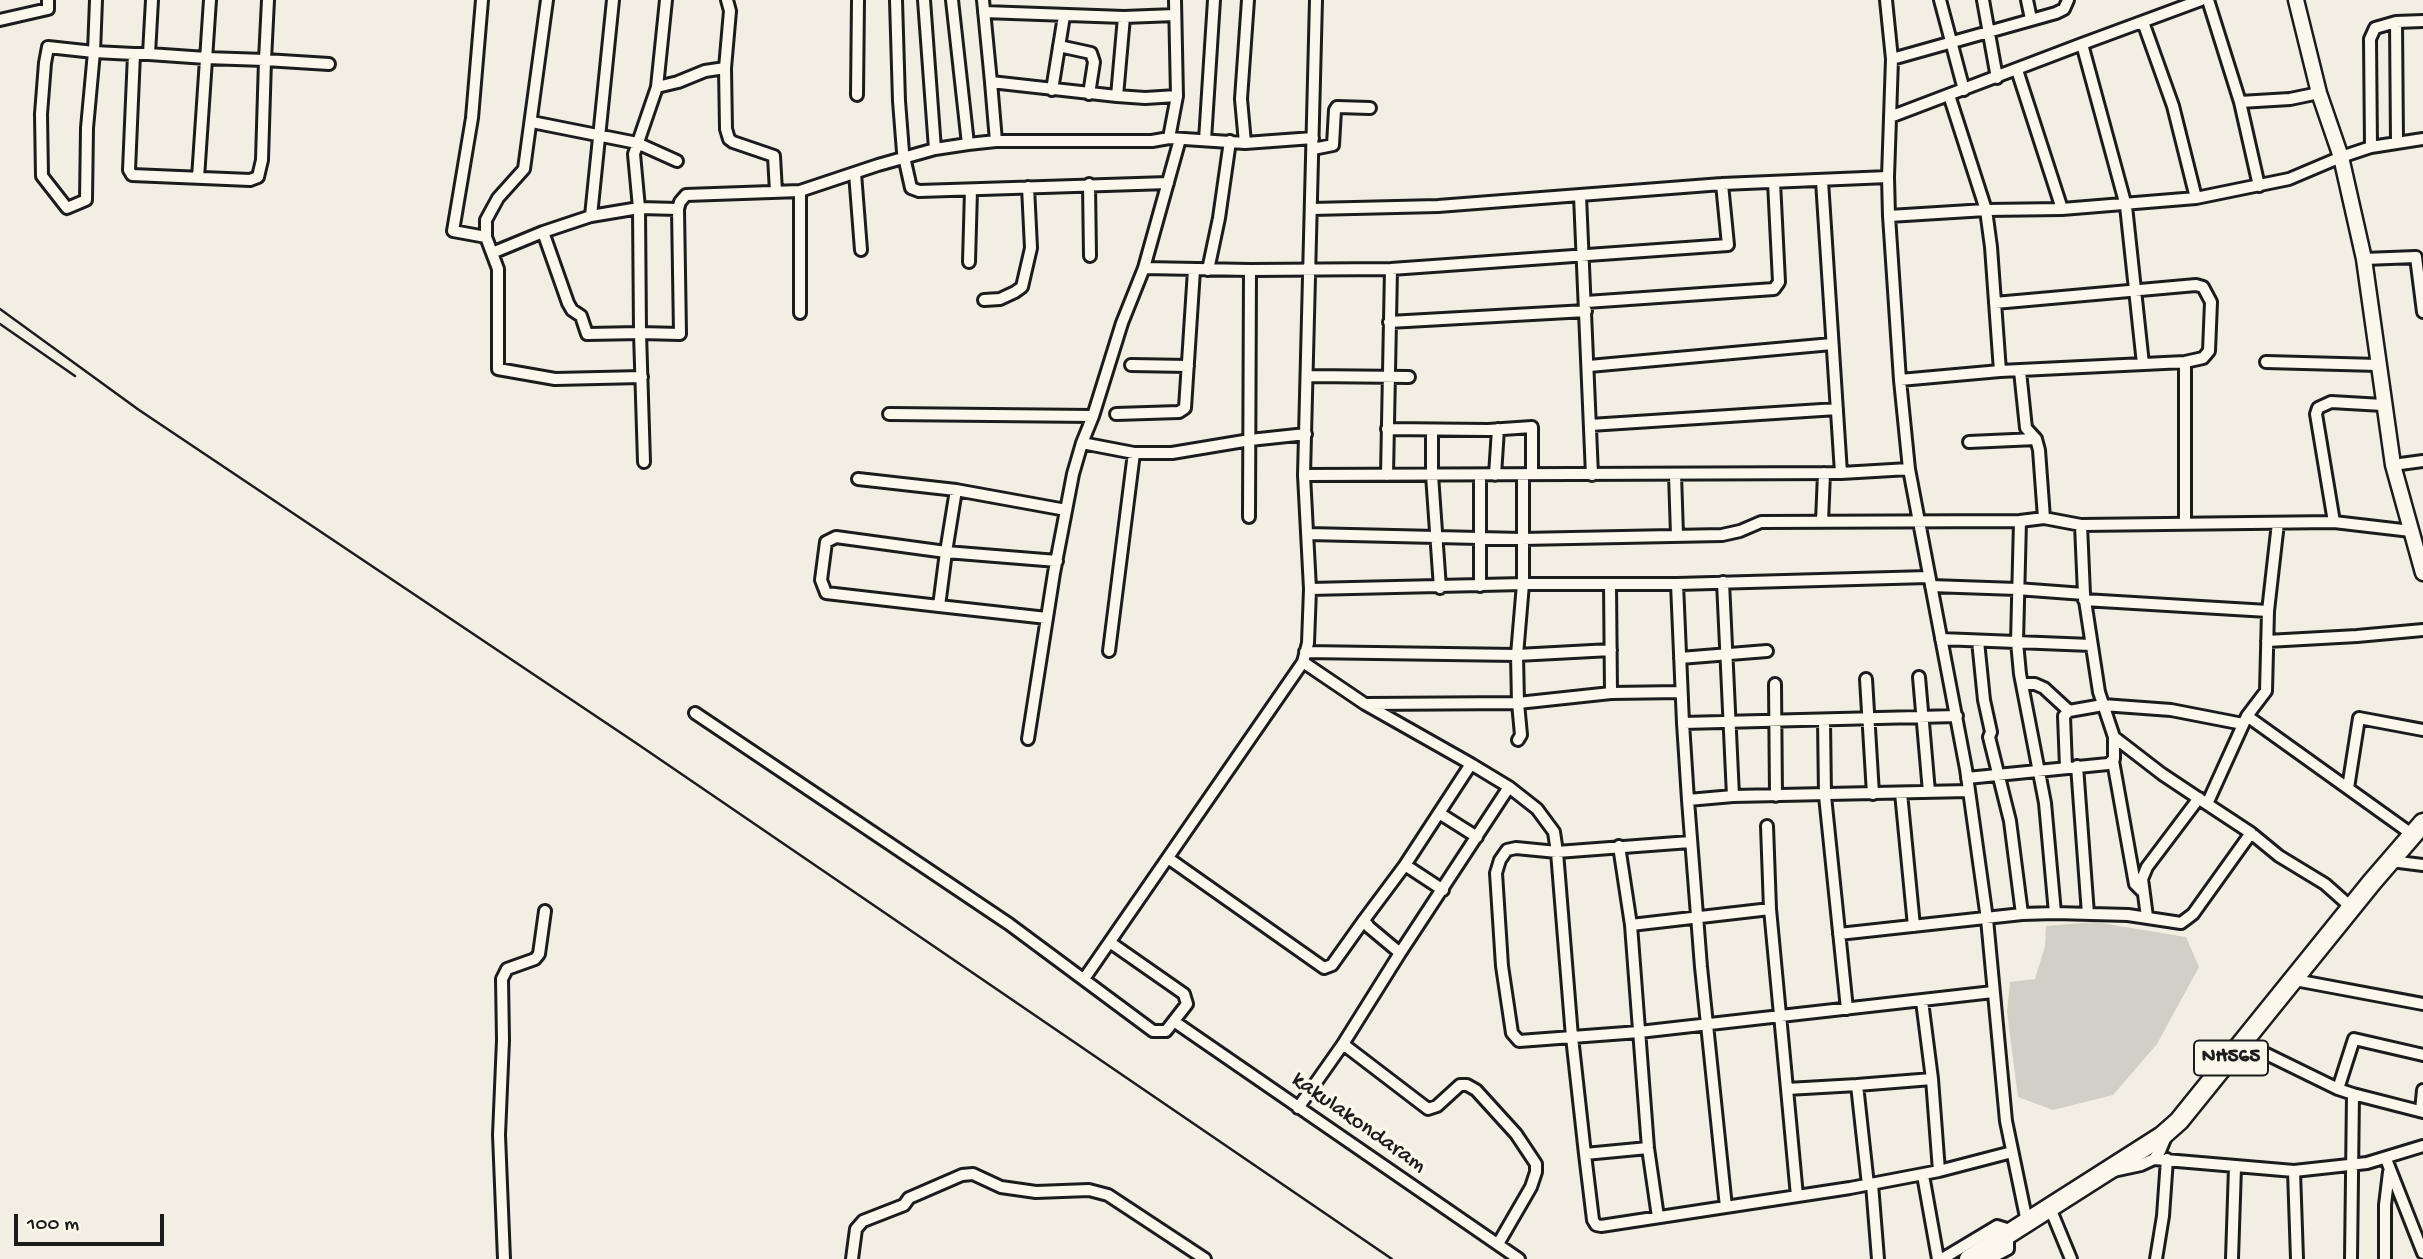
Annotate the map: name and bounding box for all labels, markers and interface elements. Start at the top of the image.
road number: NH565 [2194,1040,2268,1076]
street label: kakulakondaram [1285,1067,1431,1181]
scale bar [18,1200,168,1244]
text: 100 m [27,1213,79,1238]

